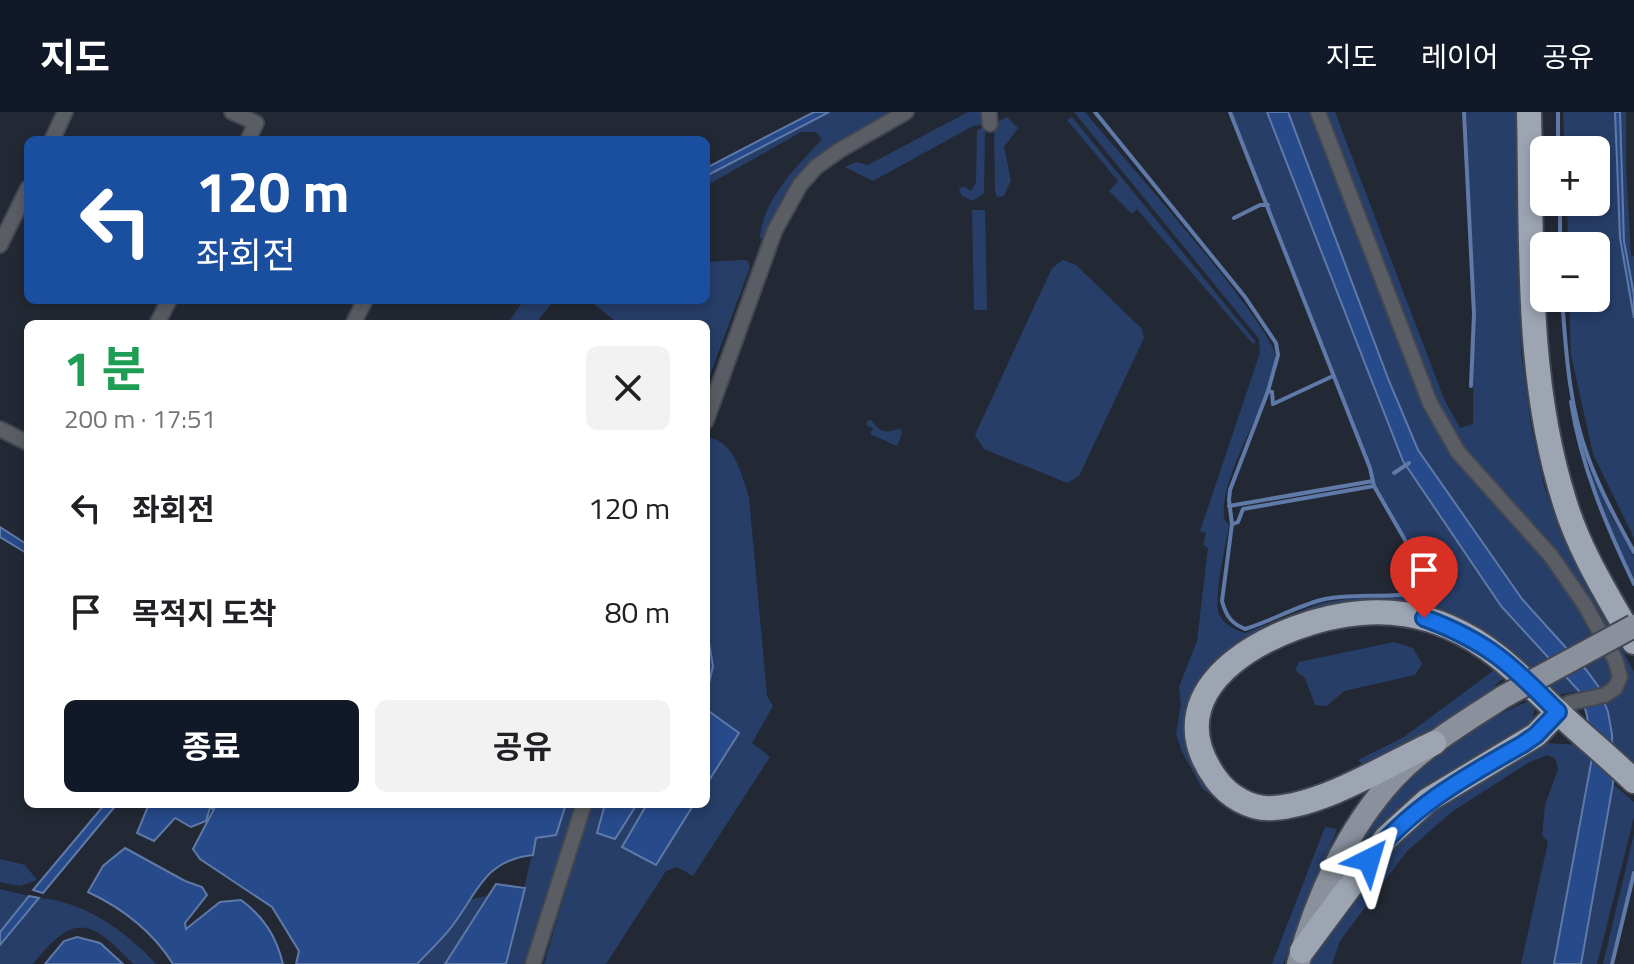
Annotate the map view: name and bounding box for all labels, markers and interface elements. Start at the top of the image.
text: 지도 [40,28,110,86]
text: 지도 [1326,35,1377,78]
text: 레이어 [1421,35,1498,78]
text: 공유 [1542,35,1594,78]
map controls [1530,136,1610,312]
button: + [1530,136,1610,216]
text: 120 m [196,149,349,234]
icon: left [64,168,168,272]
text: 좌회전 [196,227,295,282]
button: − [1530,232,1610,312]
text: 1 분 [64,332,146,405]
button: close [586,346,670,430]
text: 200 m · 17:51 [64,399,216,438]
text: 120 m [588,485,670,531]
icon: left [64,486,108,530]
text: 좌회전 [132,486,215,532]
pin [1390,536,1458,618]
icon: arrive [1402,548,1446,592]
text: 80 m [605,589,670,635]
icon: arrive [64,590,108,634]
text: 목적지 도착 [132,590,277,636]
button: 종료 [64,700,359,792]
button: 공유 [375,700,670,792]
position arrow [1327,818,1411,902]

